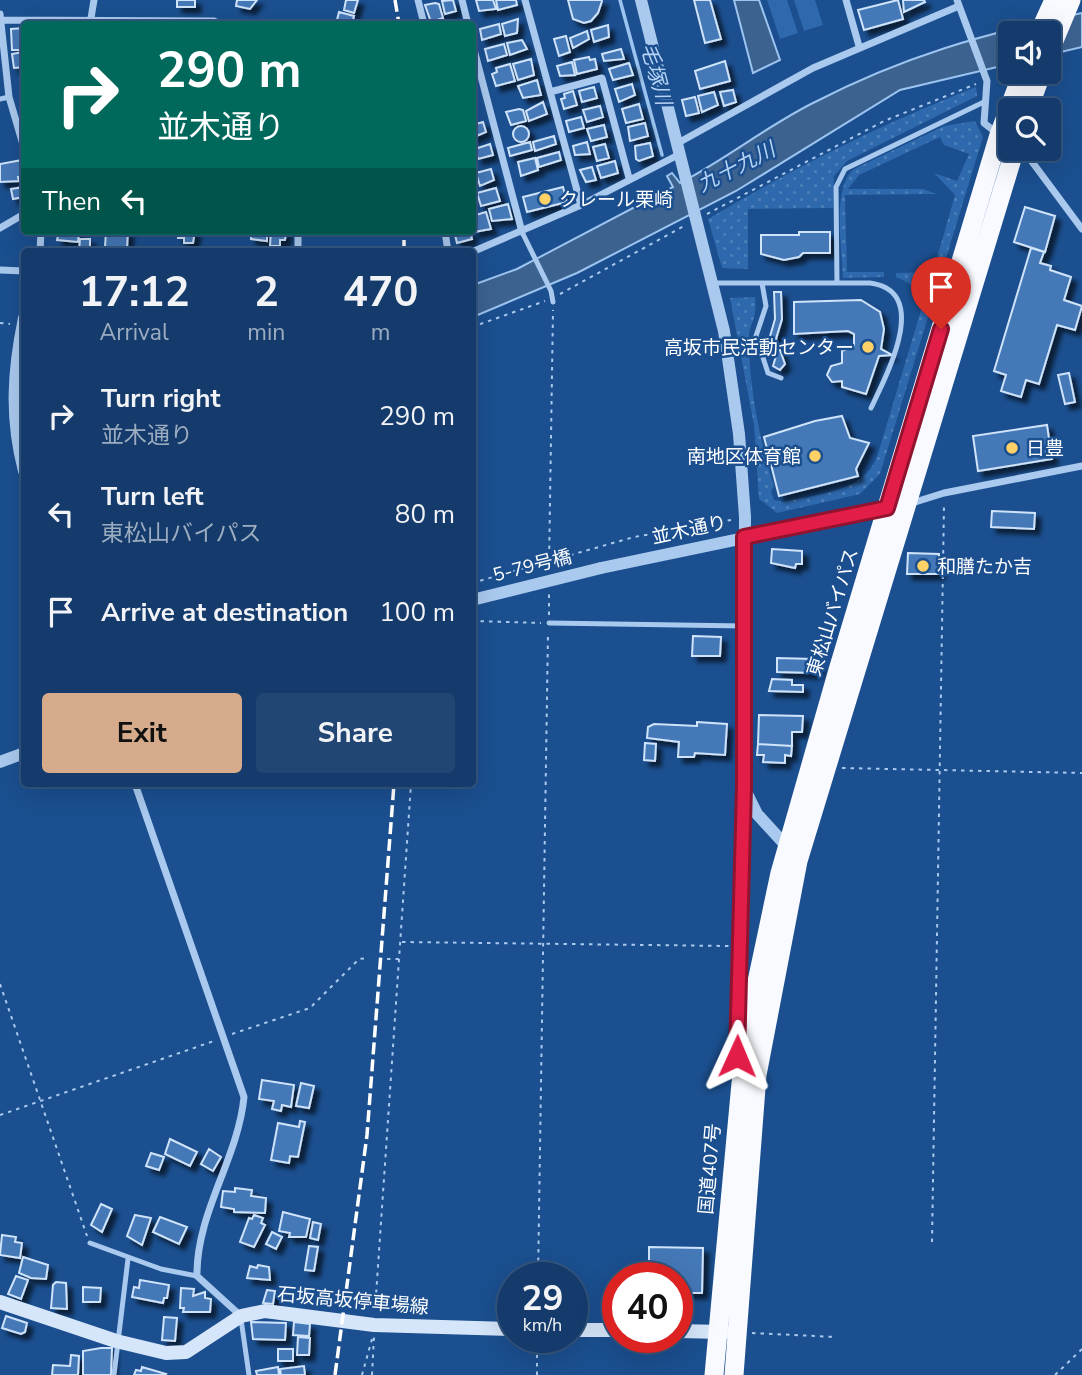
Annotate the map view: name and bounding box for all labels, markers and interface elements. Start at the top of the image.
map controls [998,21,1061,161]
button: sound [998,21,1061,84]
text: 290 m [157,37,301,104]
water label: 毛塚川 [634,40,678,110]
icon: right [42,49,133,140]
button: search [998,98,1061,161]
text: 並木通り [157,106,285,149]
water label: 九十九川 [692,135,782,199]
icon: left [115,182,153,220]
text: Then [42,184,101,219]
place label: クレール栗崎 [559,187,673,213]
marker: クレール栗崎 [537,191,553,207]
pin [911,257,971,329]
text: 17:12 [79,264,190,321]
text: 2 [254,264,279,321]
text: 470 [343,264,418,321]
icon: arrive [922,268,960,306]
text: Arrival [100,317,169,348]
text: min [247,317,285,348]
text: m [371,317,391,348]
place label: 高坂市民活動センター [664,335,854,361]
marker: 高坂市民活動センター [860,339,876,355]
text: Turn right [101,381,220,416]
icon: right [42,397,80,435]
text: 290 m [379,399,455,434]
text: 並木通り [101,420,193,451]
place label: 日豊 [1026,436,1064,462]
marker: 日豊 [1004,440,1020,456]
place label: 南地区体育館 [687,444,801,470]
marker: 南地区体育館 [807,448,823,464]
text: Turn left [101,479,204,514]
icon: left [42,495,80,533]
text: 80 m [395,497,455,532]
street label: 並木通り [649,509,729,551]
text: 東松山バイパス [101,518,262,549]
street label: 5-79号橋 [490,544,574,588]
street label: 東松山バイパス [801,545,865,680]
place label: 和膳たか吉 [937,554,1032,580]
marker: 和膳たか吉 [915,558,931,574]
icon: arrive [42,593,80,631]
text: Arrive at destination [101,595,348,630]
text: 100 m [379,595,455,630]
button: Exit [42,693,242,773]
button: Share [256,693,455,773]
position arrow [700,1019,774,1093]
street label: 国道407号 [693,1123,727,1216]
speed limit sign: 40 [602,1262,693,1353]
text: 29 [521,1275,564,1322]
street label: 石坂高坂停車場線 [276,1281,430,1321]
text: km/h [523,1313,562,1337]

